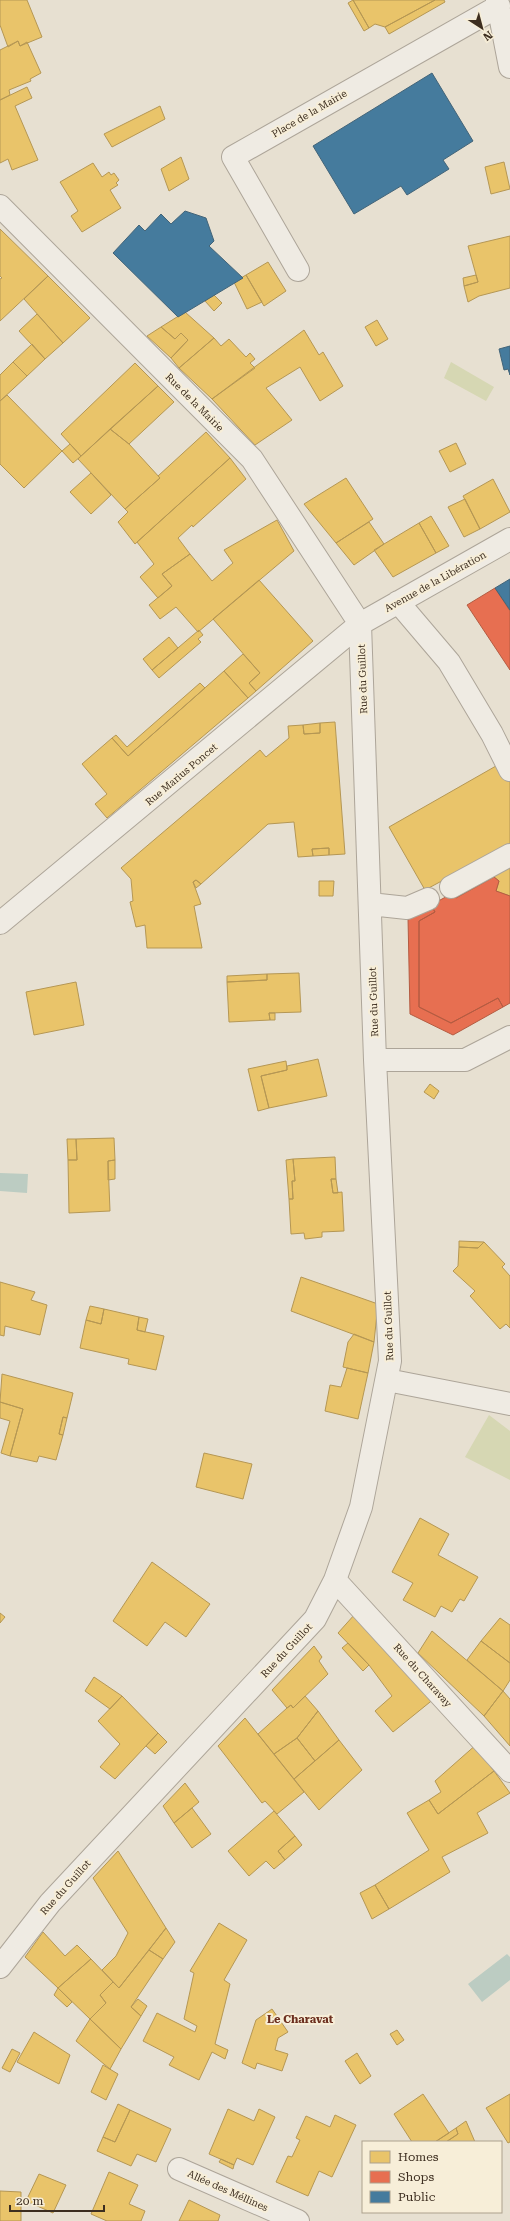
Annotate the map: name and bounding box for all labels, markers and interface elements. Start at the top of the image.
north arrow [462,8,502,48]
text: N [480,28,495,44]
street label: Place de la Mairie [270,87,349,139]
street label: Rue de la Mairie [163,371,226,434]
street label: Avenue de la Libération [383,549,488,614]
street label: Rue du Guillot [356,644,369,714]
street label: Rue Marius Poncet [143,741,220,808]
street label: Rue du Guillot [367,967,380,1037]
street label: Rue du Guillot [382,1291,395,1361]
street label: Rue du Guillot [259,1621,314,1680]
street label: Rue du Charavay [391,1642,454,1709]
street label: Rue du Guillot [38,1858,93,1917]
district label: Le Charavat [267,2013,334,2026]
legend [362,2141,502,2213]
text: Homes [398,2150,439,2164]
street label: Allée des Méllines [186,2168,270,2213]
text: Shops [398,2170,434,2184]
scale bar [10,2187,104,2213]
text: Public [398,2190,436,2204]
text: 20 m [16,2194,43,2208]

